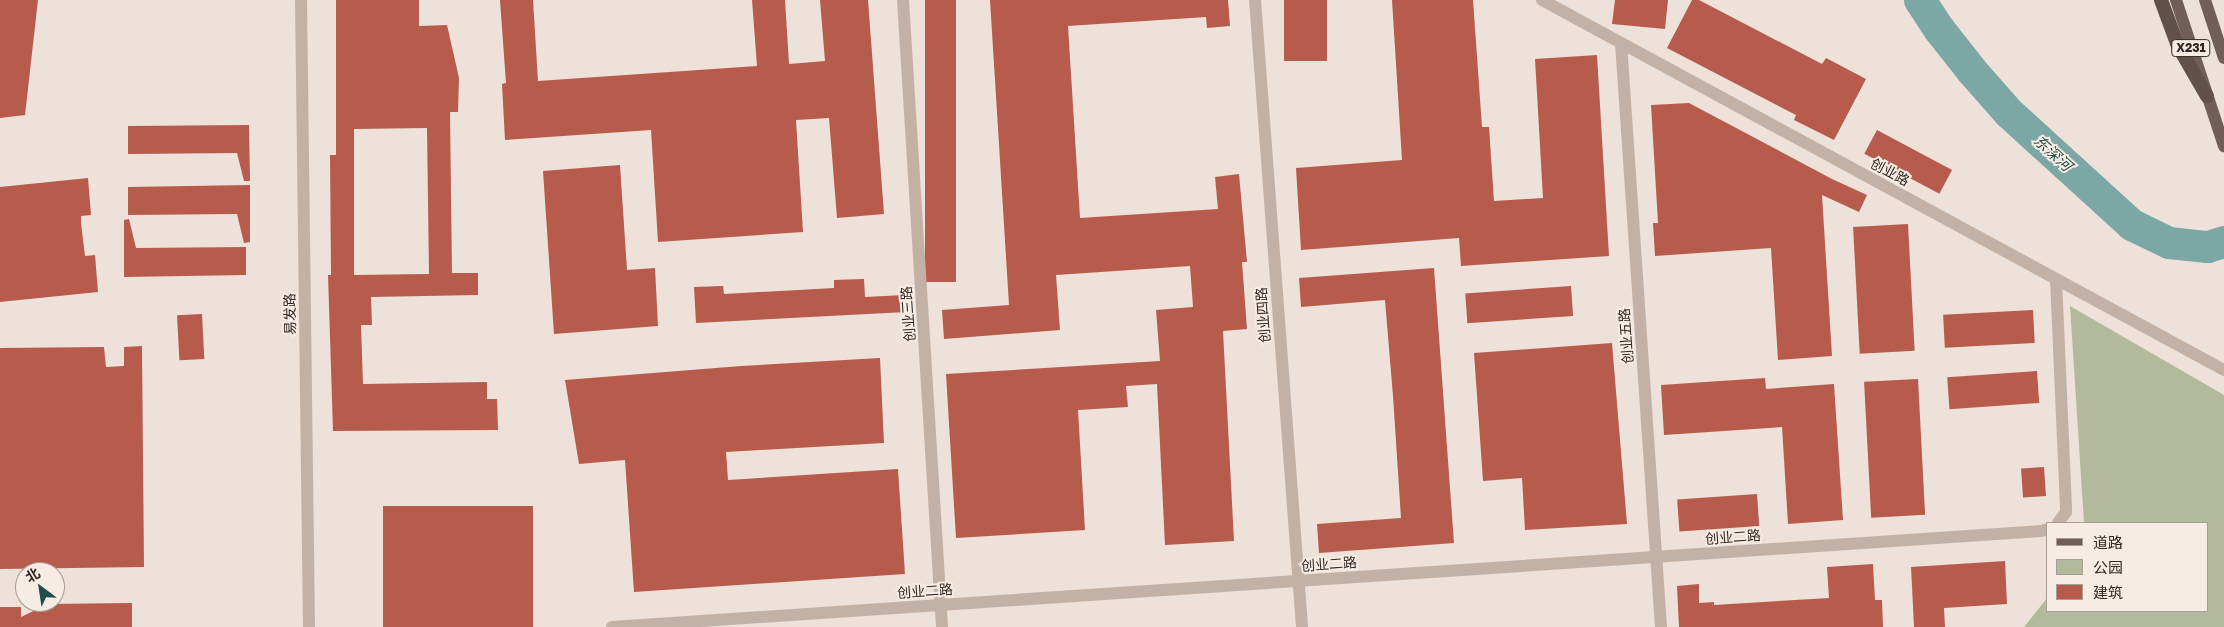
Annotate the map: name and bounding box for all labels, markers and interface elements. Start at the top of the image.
road number: X231 [2171,38,2211,58]
water label: 东深河 [2030,131,2076,175]
street label: 创业路 [1868,155,1912,189]
street label: 创业三路 [898,285,918,343]
street label: 创业四路 [1253,286,1273,344]
street label: 易发路 [281,293,299,335]
street label: 创业五路 [1616,307,1636,365]
legend [2046,522,2209,612]
street label: 创业二路 [1704,527,1762,547]
text: 道路 [2093,533,2123,551]
street label: 创业二路 [1300,554,1358,574]
text: 公园 [2093,558,2123,576]
north arrow [15,562,65,612]
text: 北 [22,564,43,585]
street label: 创业二路 [896,581,954,601]
text: 建筑 [2093,583,2123,601]

